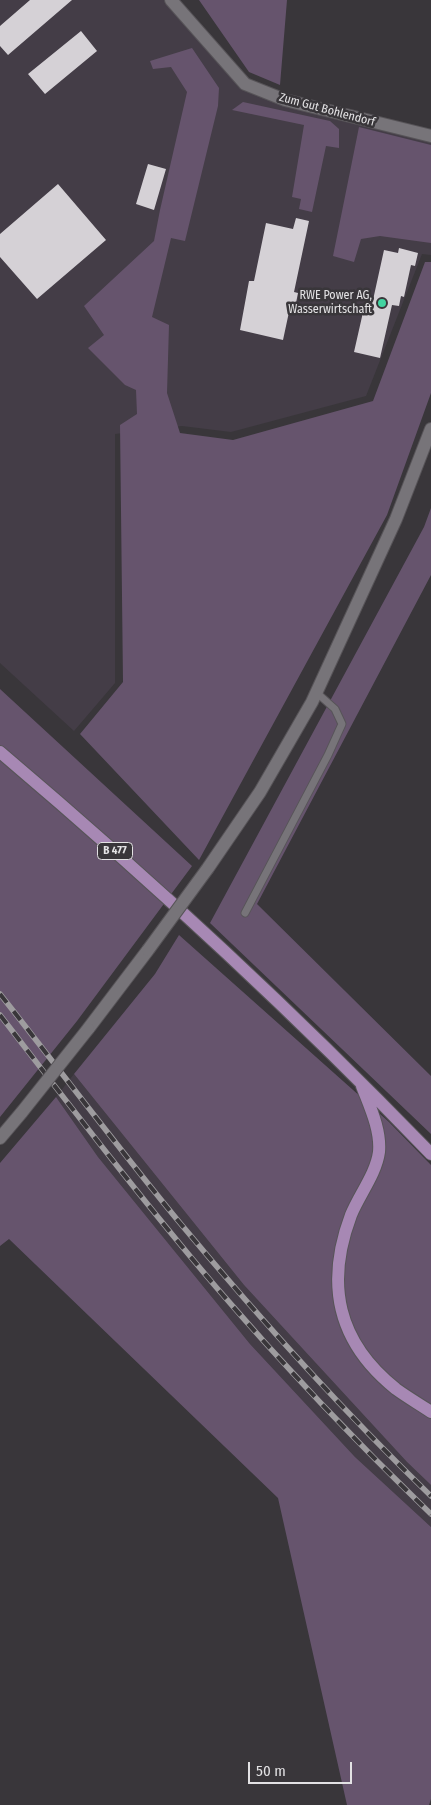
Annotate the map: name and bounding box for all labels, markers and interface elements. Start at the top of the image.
street label: Zum Gut Bohlendorf [277,90,377,130]
place label: RWE Power AG, Wasserwirtschaft [288,289,372,317]
marker: RWE Power AG, Wasserwirtschaft [376,297,388,309]
road number: B 477 [98,842,132,859]
scale bar [251,1752,355,1784]
text: 50 m [256,1762,286,1780]

